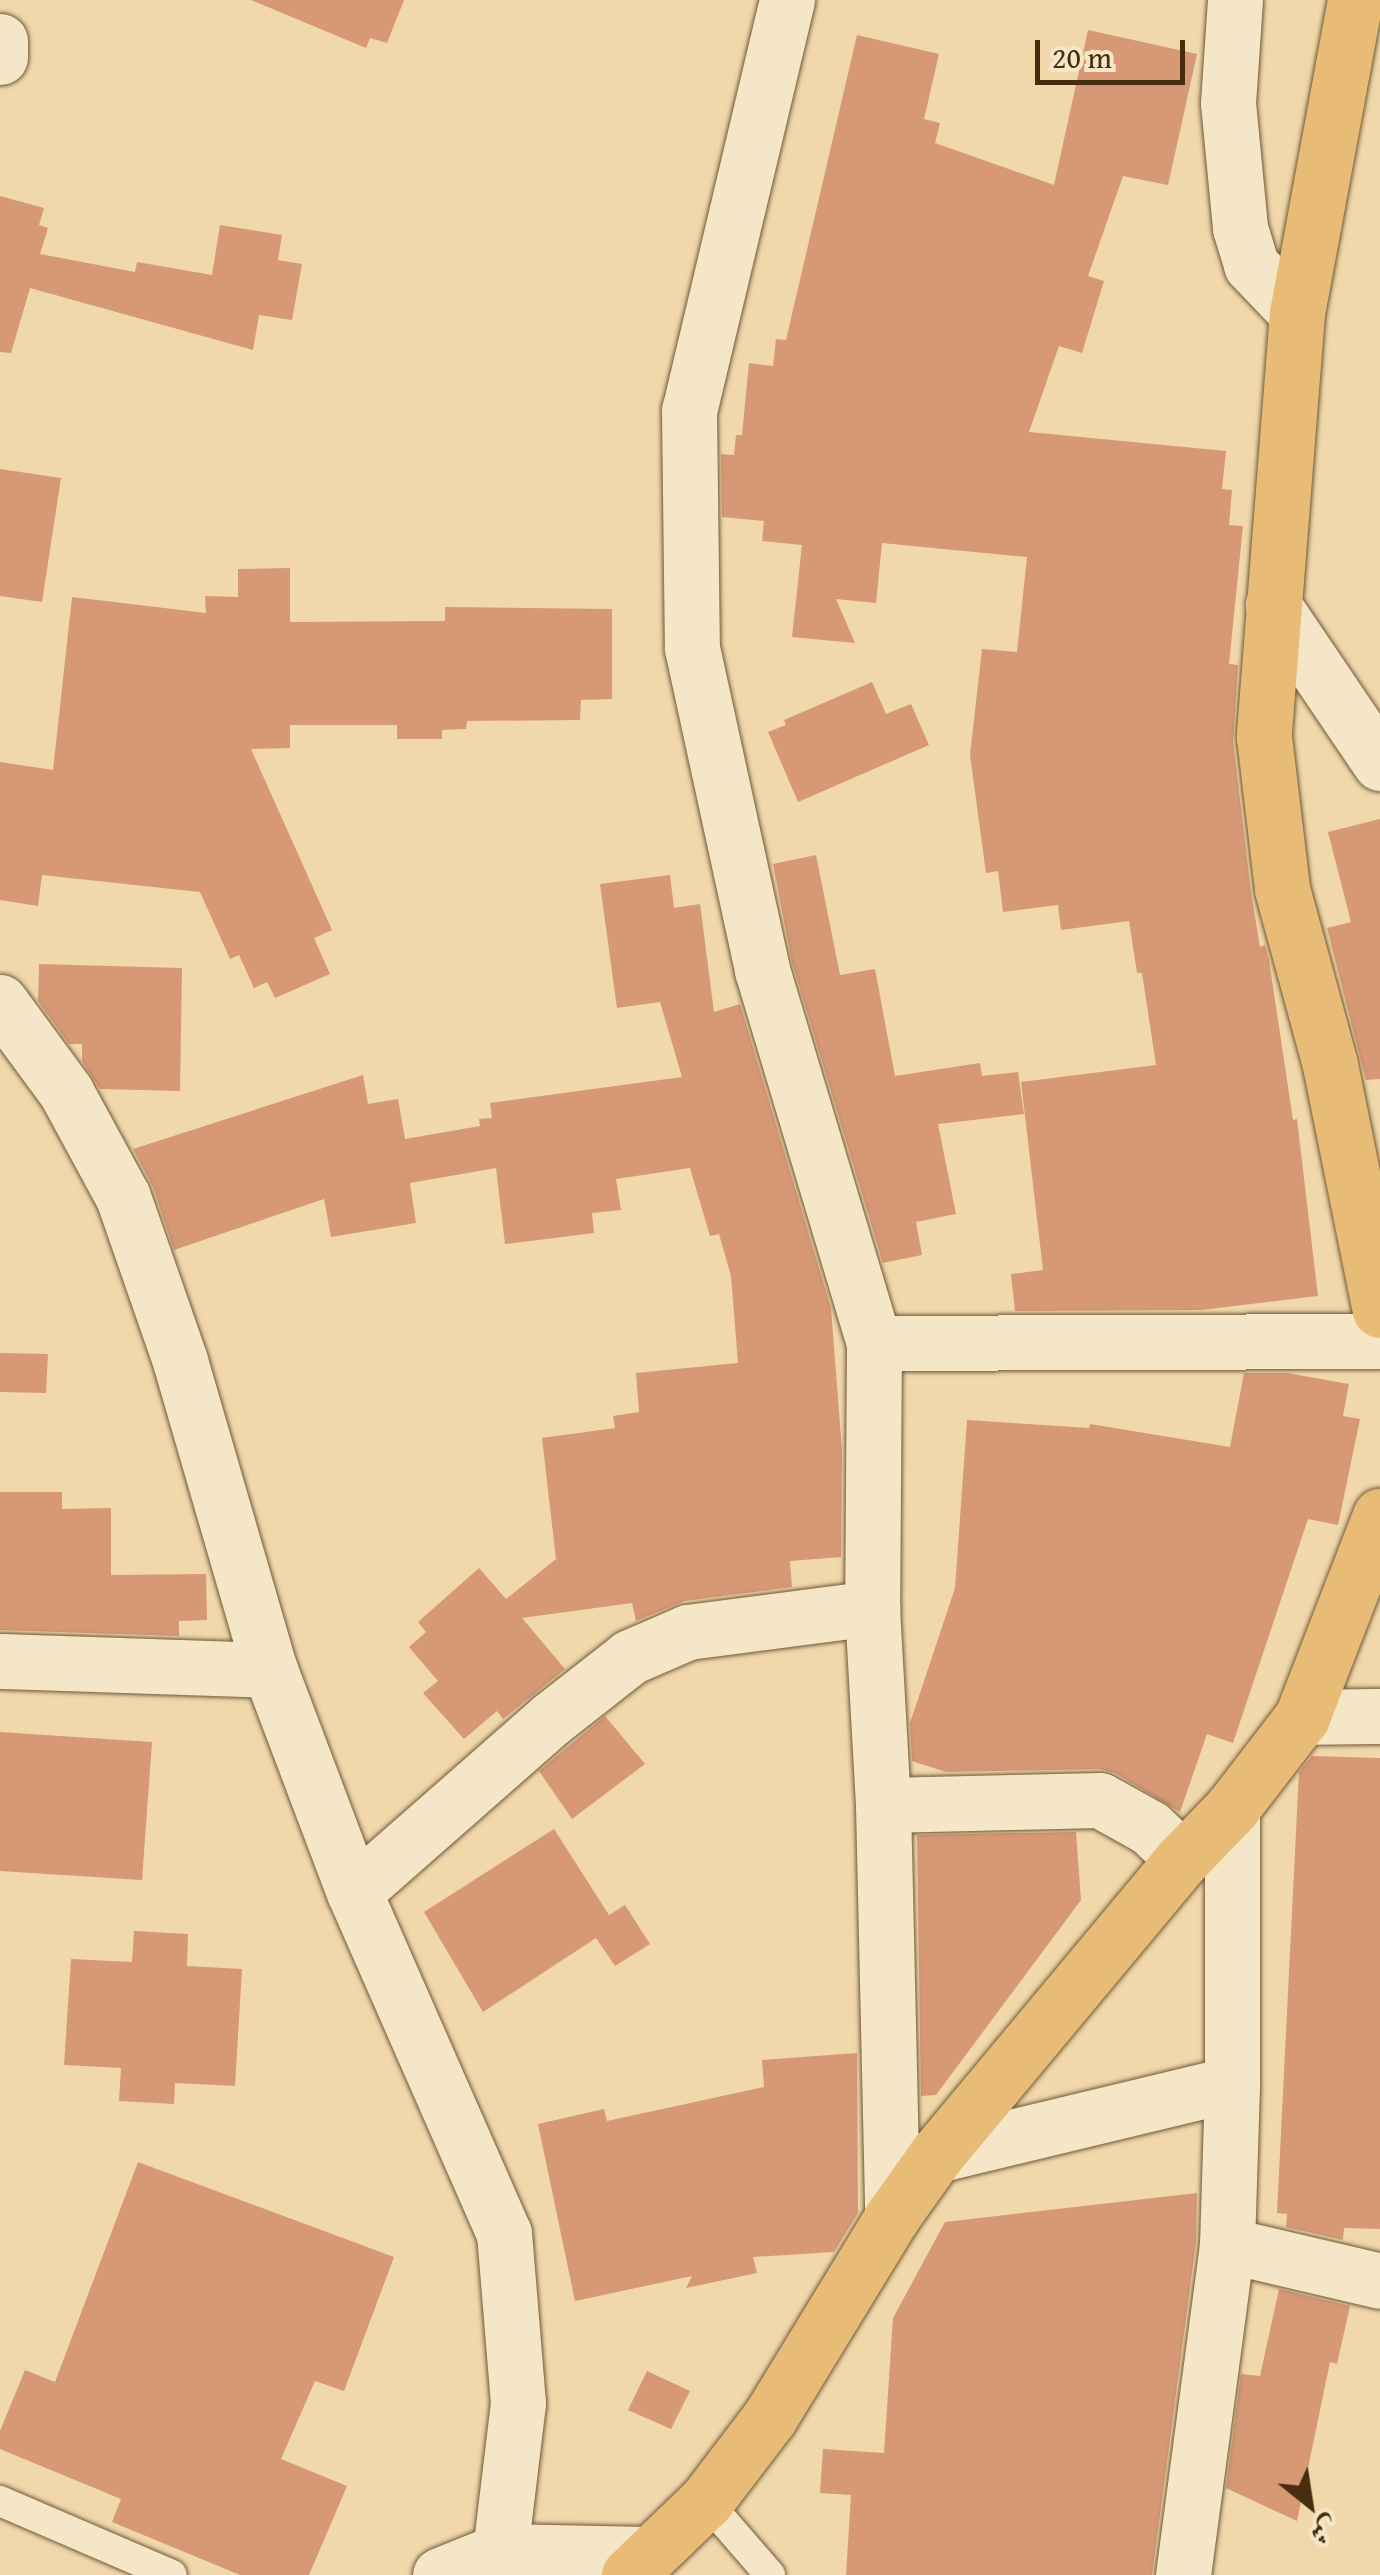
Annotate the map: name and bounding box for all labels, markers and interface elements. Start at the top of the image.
scale bar [1040,20,1190,82]
text: 20 m [1052,35,1112,79]
north arrow [1260,2455,1360,2555]
text: ش [1303,2507,1348,2556]

